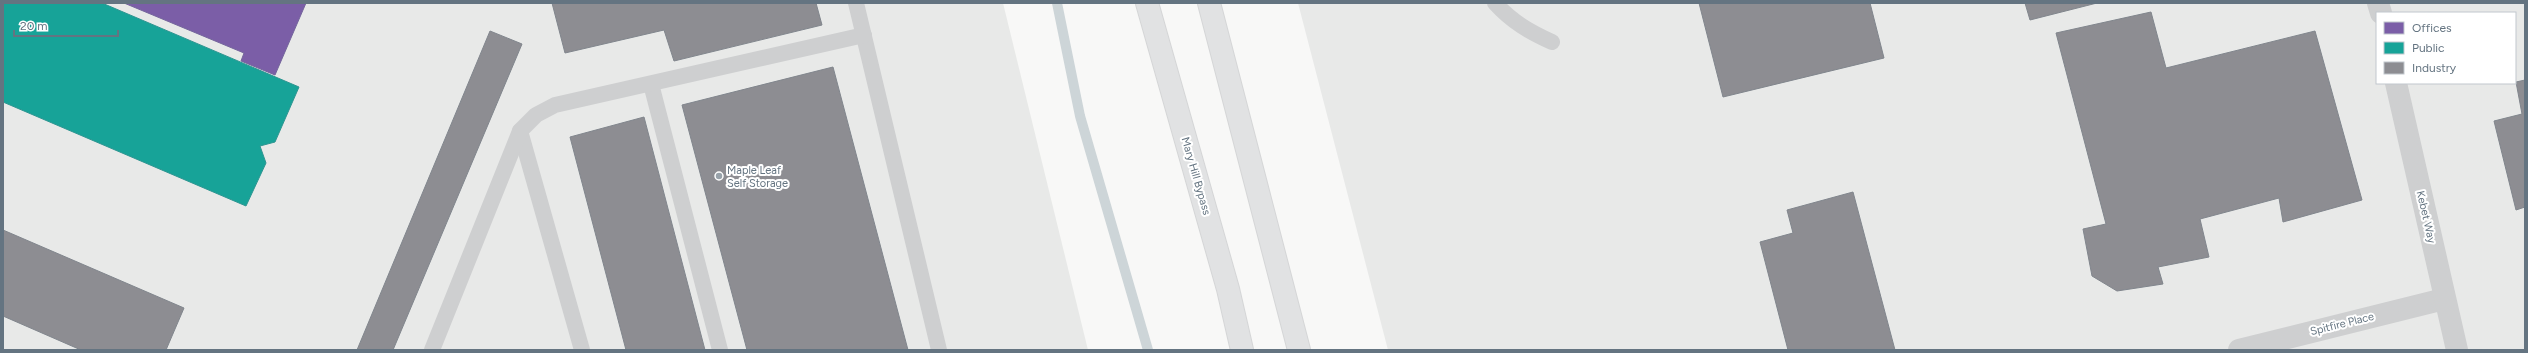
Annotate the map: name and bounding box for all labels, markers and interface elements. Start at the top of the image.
scale bar [14,12,118,38]
legend [2376,12,2516,84]
text: 20 m [20,19,48,33]
text: Offices [2412,21,2452,35]
text: Public [2412,41,2445,55]
text: Industry [2412,61,2457,75]
street label: Mary Hill Bypass [1179,136,1213,216]
place label: Maple Leaf Self Storage [727,164,788,190]
marker: Maple Leaf Self Storage [714,171,724,181]
street label: Kebet Way [2414,190,2438,245]
street label: Spitfire Place [2309,310,2375,338]

